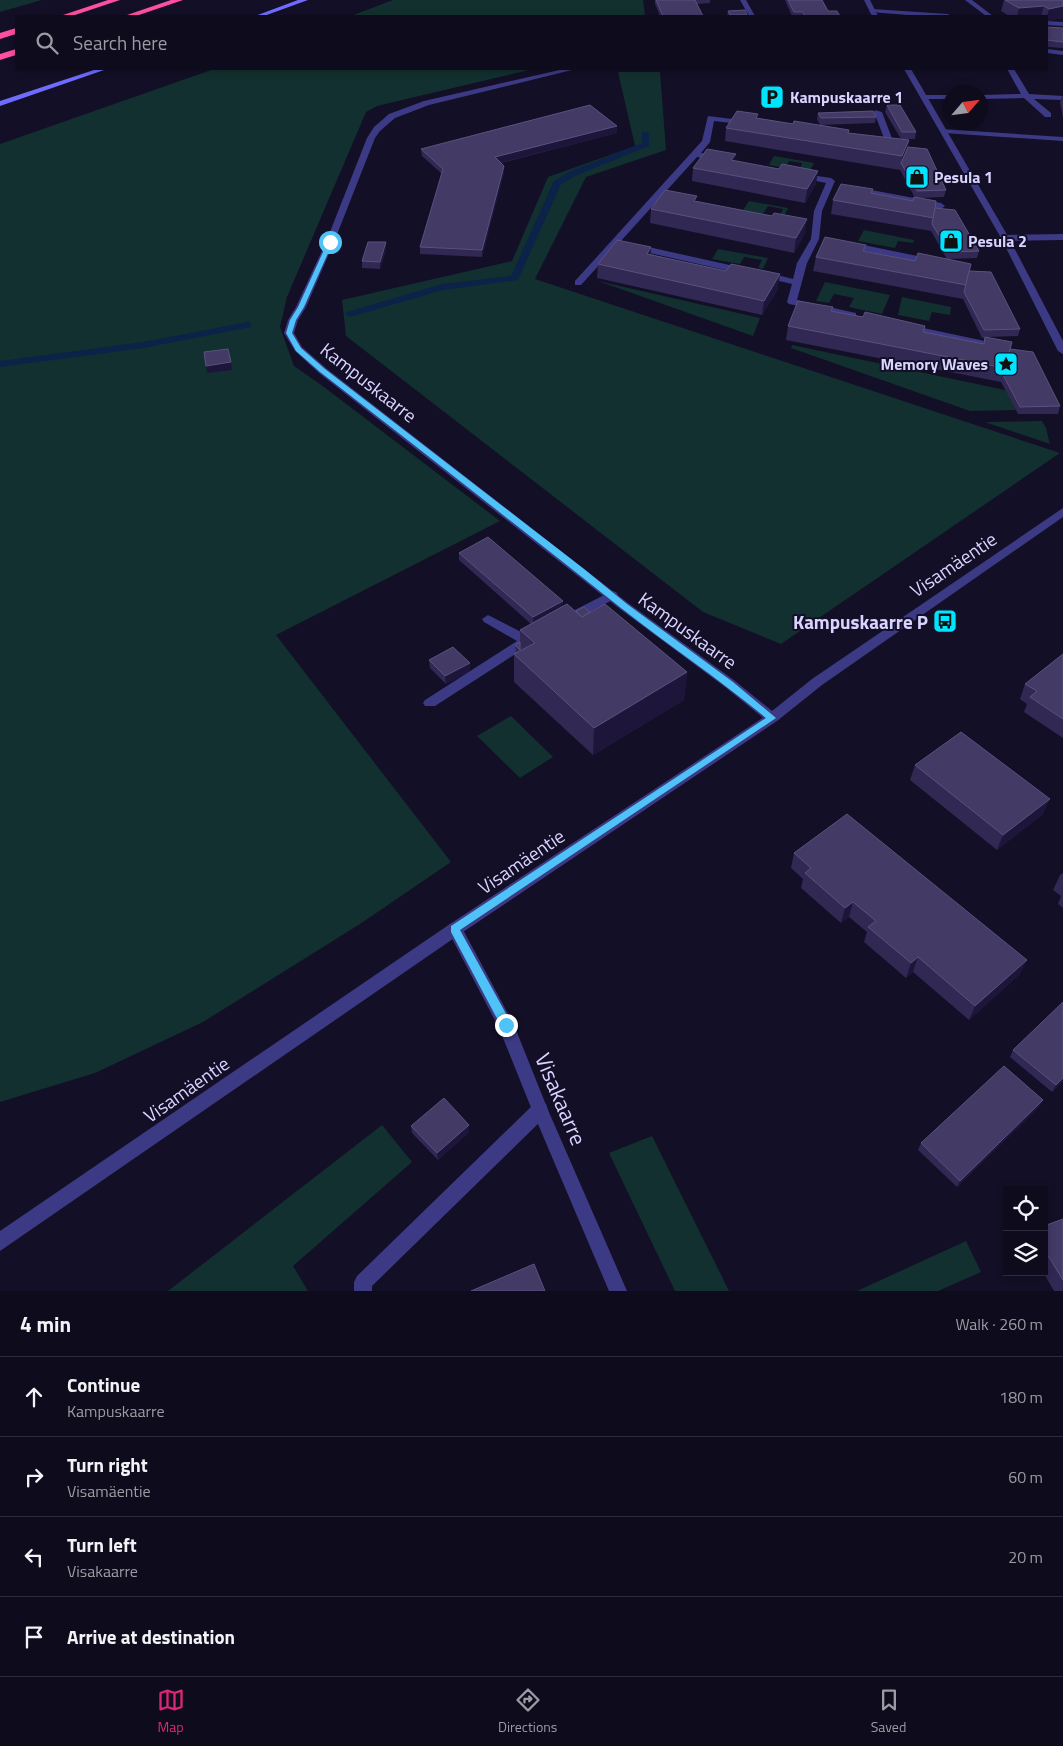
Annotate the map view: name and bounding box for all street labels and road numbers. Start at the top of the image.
street label: Kampuskaarre [314,335,424,429]
street label: Visamäentie [904,524,1002,604]
street label: Kampuskaarre [633,584,743,676]
street label: Visamäentie [472,821,570,901]
street label: Visakaarre [526,1047,596,1151]
street label: Visamäentie [137,1049,235,1129]

